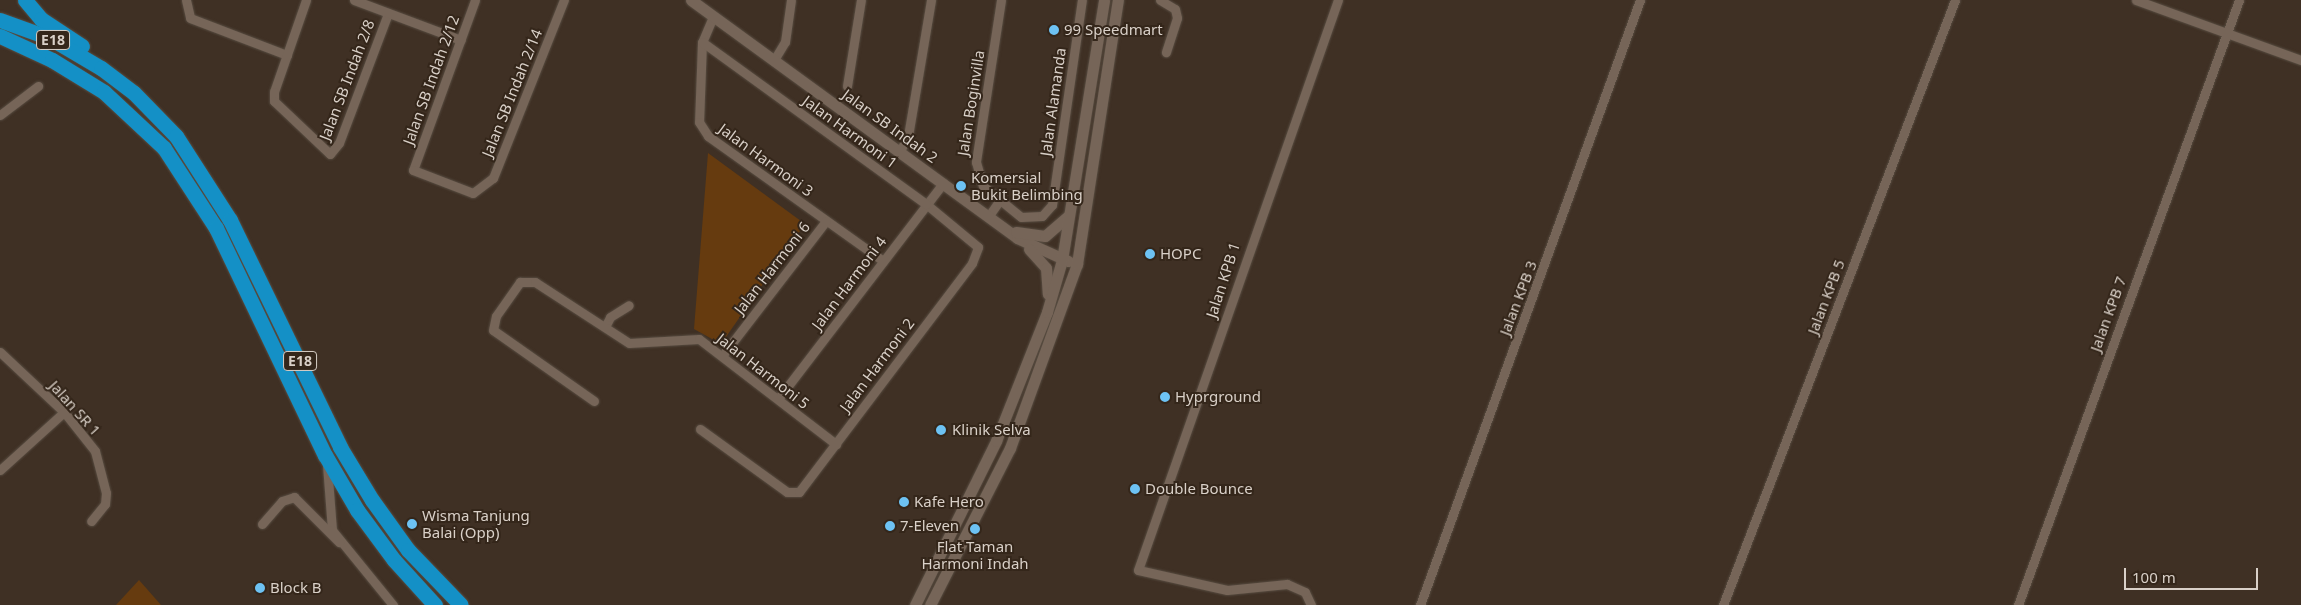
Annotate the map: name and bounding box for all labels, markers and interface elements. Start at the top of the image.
street label: Jalan SB Indah 2/12 [399,13,463,147]
street label: Jalan SB Indah 2/8 [316,17,378,143]
place label: 99 Speedmart [1064,21,1163,39]
marker: 99 Speedmart [1048,24,1060,36]
street label: Jalan SB Indah 2/14 [478,26,546,160]
road number: E18 [36,28,70,52]
street label: Jalan Alamanda [1036,47,1070,157]
street label: Jalan Boginvilla [954,49,988,157]
street label: Jalan SB Indah 2 [839,85,941,167]
street label: Jalan Harmoni 1 [799,92,901,172]
street label: Jalan Harmoni 3 [715,120,817,200]
place label: Komersial Bukit Belimbing [971,168,1083,203]
marker: Komersial Bukit Belimbing [955,180,967,192]
street label: Jalan Harmoni 6 [730,218,814,318]
street label: Jalan Harmoni 4 [808,233,890,333]
street label: Jalan KPB 1 [1202,240,1244,320]
place label: HOPC [1160,245,1201,263]
marker: HOPC [1144,248,1156,260]
street label: Jalan KPB 5 [1804,257,1848,337]
street label: Jalan KPB 3 [1496,258,1540,338]
street label: Jalan KPB 7 [2086,274,2130,354]
street label: Jalan Harmoni 2 [836,315,918,415]
street label: Jalan Harmoni 5 [713,329,813,413]
road number: E18 [282,350,318,372]
street label: Jalan SR 1 [46,377,104,439]
place label: Hyprground [1175,388,1261,406]
marker: Hyprground [1159,391,1171,403]
place label: Klinik Selva [952,421,1031,439]
marker: Klinik Selva [934,423,948,437]
place label: Double Bounce [1145,480,1253,498]
marker: Double Bounce [1129,483,1141,495]
place label: Kafe Hero [914,493,984,511]
marker: Kafe Hero [898,496,910,508]
place label: Wisma Tanjung Balai (Opp) [422,506,530,541]
place label: 7-Eleven [900,517,959,535]
marker: Wisma Tanjung Balai (Opp) [406,518,418,530]
marker: 7-Eleven [884,520,896,532]
marker: Flat Taman Harmoni Indah [969,523,981,535]
place label: Flat Taman Harmoni Indah [921,537,1029,572]
scale bar [2126,558,2260,590]
text: 100 m [2132,567,2176,587]
place label: Block B [270,579,322,597]
marker: Block B [254,582,266,594]

